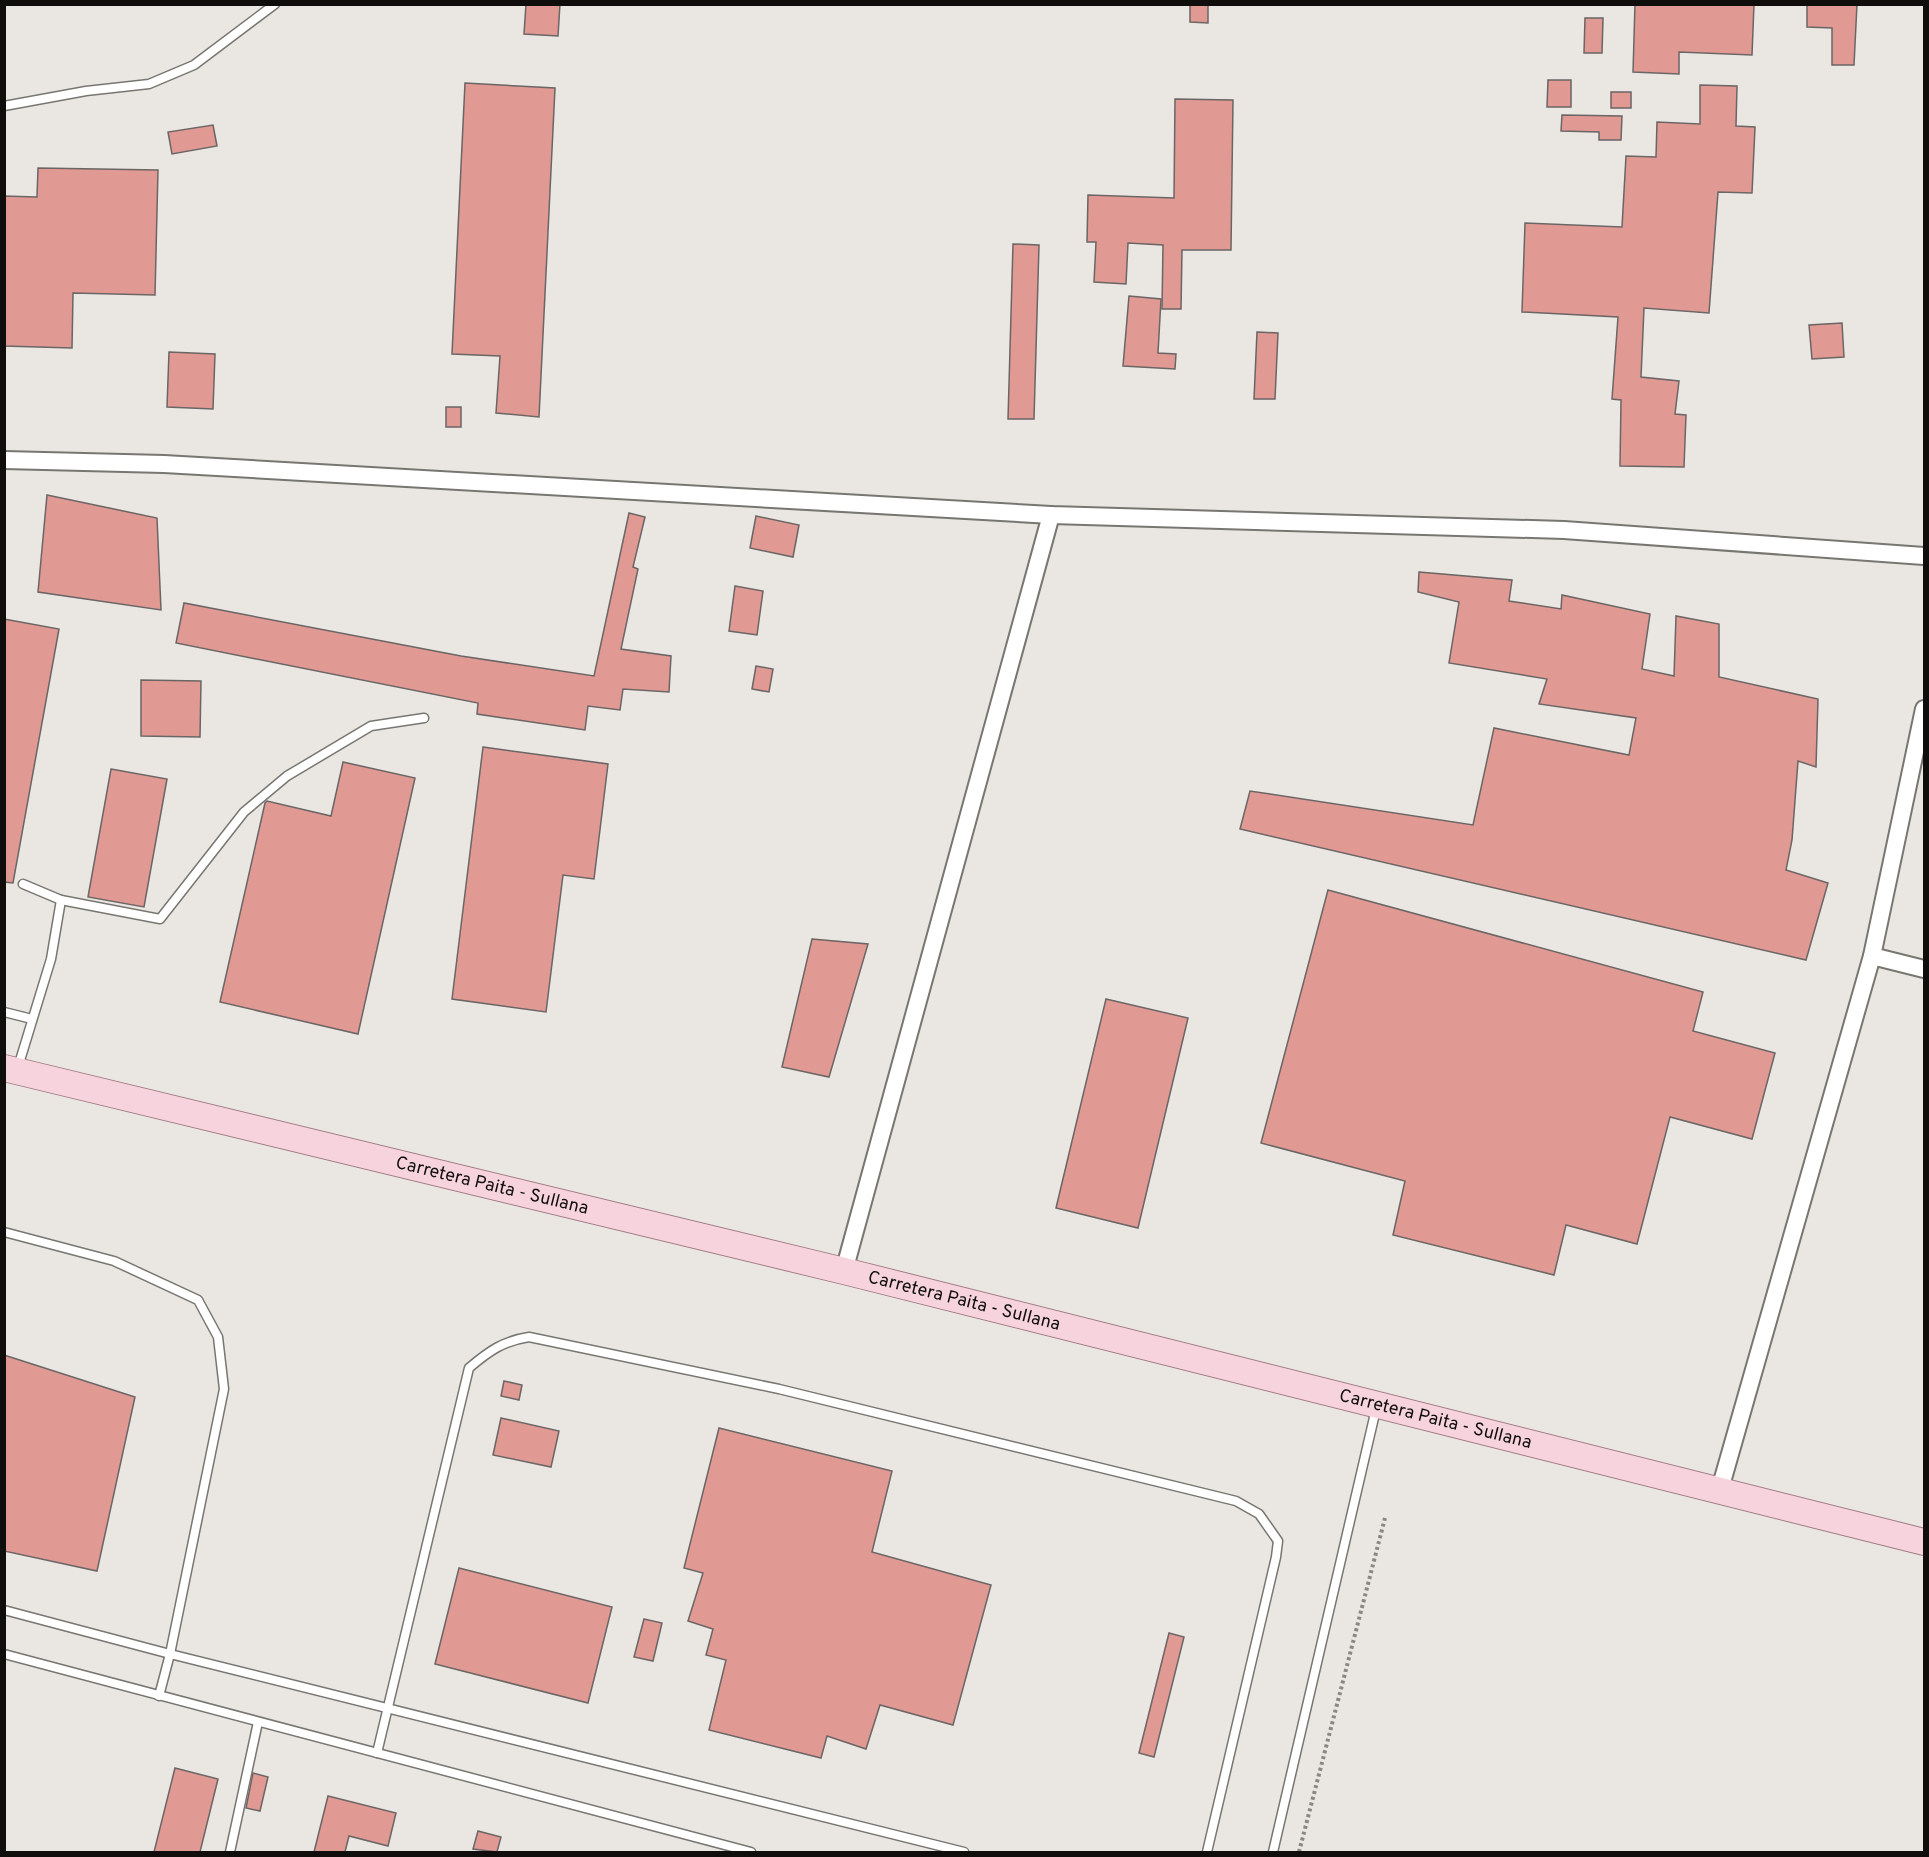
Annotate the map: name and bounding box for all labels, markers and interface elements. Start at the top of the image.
street label: Carretera Paita - Sullana [393,1152,591,1220]
street label: Carretera Paita - Sullana [865,1266,1063,1336]
street label: Carretera Paita - Sullana [1337,1384,1534,1455]

